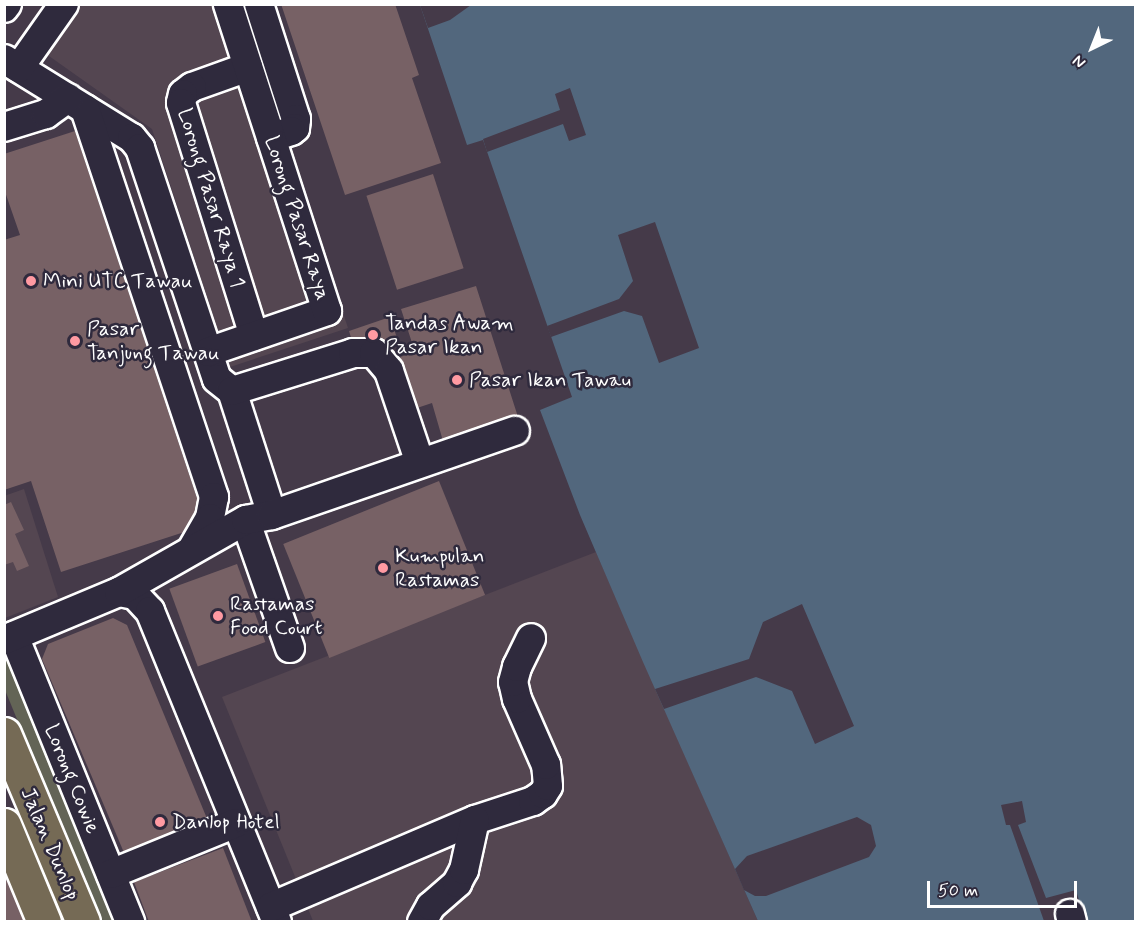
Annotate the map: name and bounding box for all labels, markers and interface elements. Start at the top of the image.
north arrow [1062,18,1122,78]
text: N [1068,50,1090,73]
street label: Lorong Pasar Raya 1 [172,107,250,289]
street label: Lorong Pasar Raya [259,135,335,301]
place label: Mini UTC Tawau [43,268,188,294]
marker: Mini UTC Tawau [24,274,38,288]
place label: Tandas Awam Pasar Ikan [385,310,511,360]
place label: Pasar Tanjung Tawau [87,316,214,366]
marker: Tandas Awam Pasar Ikan [366,328,380,342]
marker: Pasar Tanjung Tawau [68,334,82,348]
place label: Pasar Ikan Tawau [469,367,632,393]
marker: Pasar Ikan Tawau [450,373,464,387]
place label: Kumpulan Rastamas [395,543,485,593]
marker: Kumpulan Rastamas [376,561,390,575]
place label: Rastamas Food Court [230,591,325,641]
marker: Rastamas Food Court [211,609,225,623]
street label: Lorong Cowie [38,720,106,838]
street label: Jalan Dunlop [15,785,85,903]
place label: Danlop Hotel [172,809,279,835]
marker: Danlop Hotel [153,815,167,829]
scale bar [930,869,1080,907]
text: 50 m [938,879,978,903]

